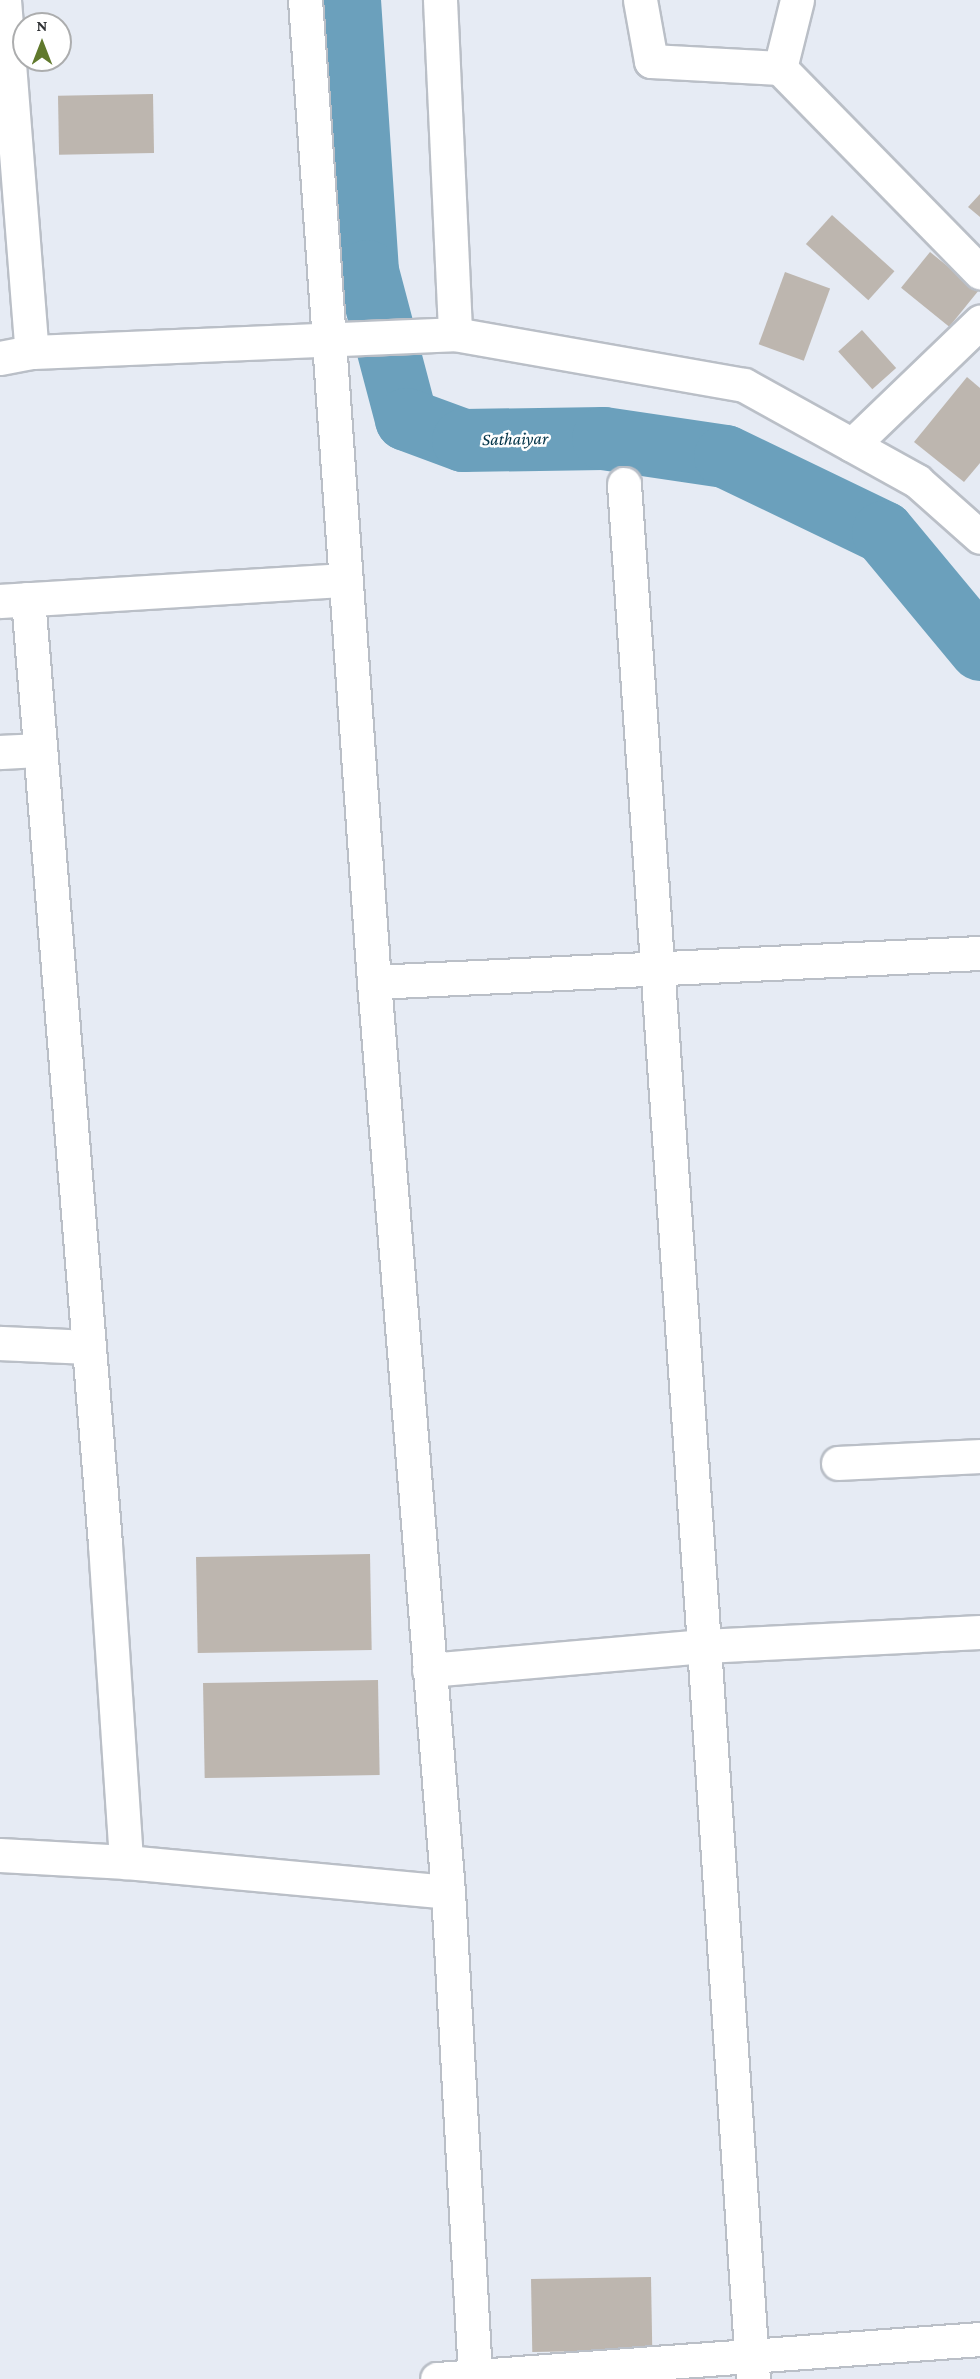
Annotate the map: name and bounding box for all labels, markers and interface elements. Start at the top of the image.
north arrow [12,12,72,72]
text: N [37,17,47,34]
water label: Sathaiyar [482,428,548,450]

